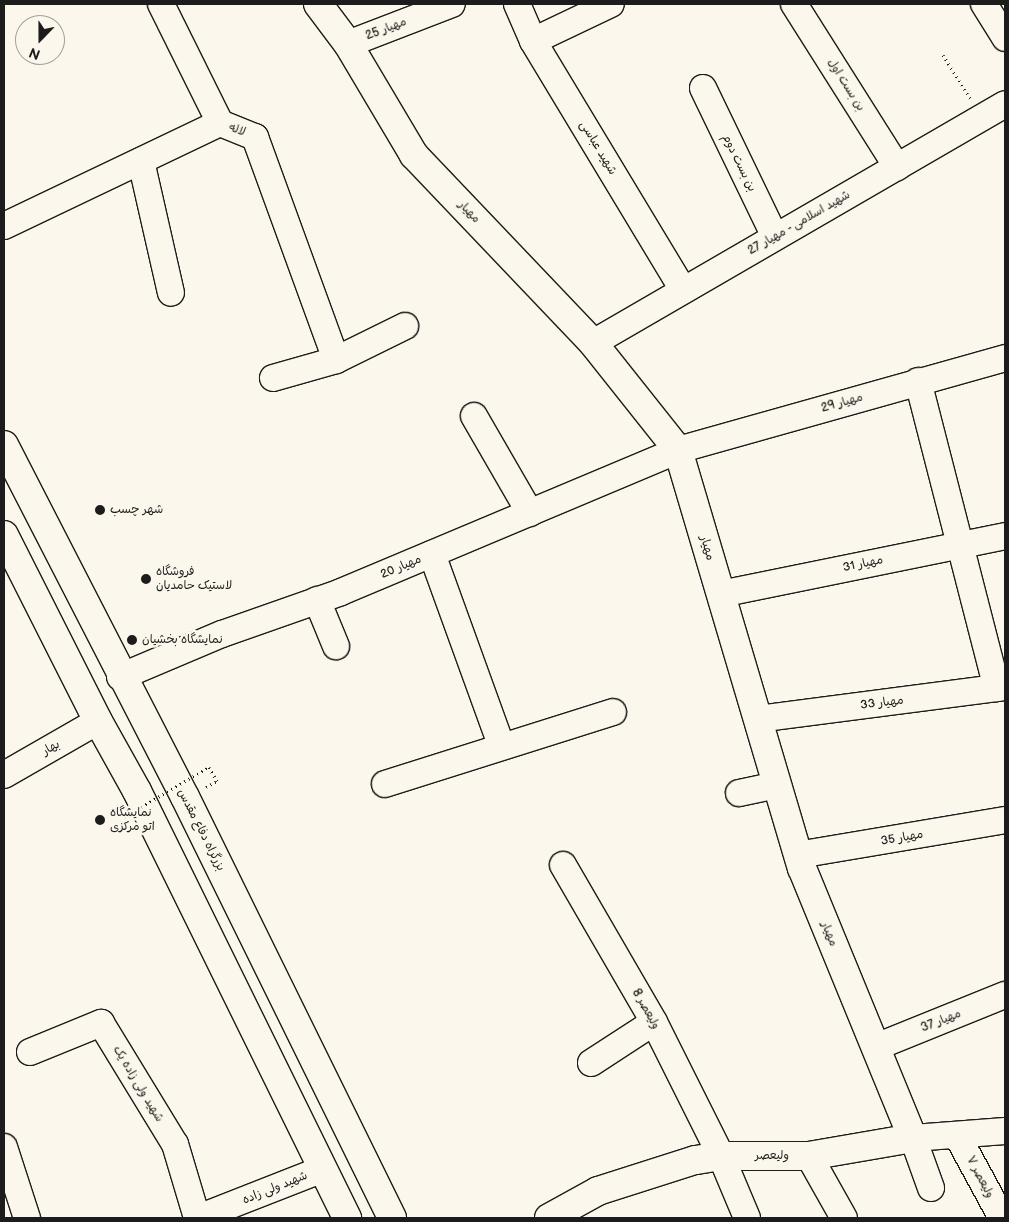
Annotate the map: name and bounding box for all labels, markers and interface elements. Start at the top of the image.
north arrow [15,15,65,65]
street label: مهیار 25 [364,15,408,43]
text: N [27,44,43,63]
street label: بن بست اول [824,56,868,114]
street label: شهید عباسی [576,119,620,177]
street label: لاله [227,120,247,140]
street label: بن بست دوم [719,132,759,194]
street label: شهید اسلامی - مهیار 27 [745,188,853,258]
street label: مهیار [455,198,483,226]
street label: مهیار 29 [820,390,864,416]
place label: شهر چسب [110,503,163,517]
marker: شهر چسب [94,504,106,516]
street label: مهیار [697,534,717,562]
street label: مهیار 20 [378,552,424,582]
street label: مهیار 31 [842,553,884,575]
place label: فروشگاه لاستیک حامدیان [156,565,232,593]
marker: فروشگاه لاستیک حامدیان [140,573,152,585]
place label: نمایشگاه بخشیان [142,633,223,647]
marker: نمایشگاه بخشیان [126,634,138,646]
street label: مهیار 33 [860,693,904,713]
street label: بهار [40,737,62,759]
street label: بزرگراه دفاع مقدس [174,787,228,873]
place label: نمایشگاه اتو مرکزی [110,806,155,834]
marker: نمایشگاه اتو مرکزی [94,814,106,826]
street label: مهیار 35 [880,827,924,849]
street label: مهیار [818,920,840,948]
street label: ولیعصر 8 [629,986,663,1032]
street label: مهیار 37 [919,1006,963,1036]
street label: شهید ولی زاده یک [110,1043,166,1125]
street label: ولیعصر [755,1149,789,1163]
street label: ولیعصر ۷ [963,1154,997,1200]
street label: شهید ولی زاده [240,1168,310,1208]

